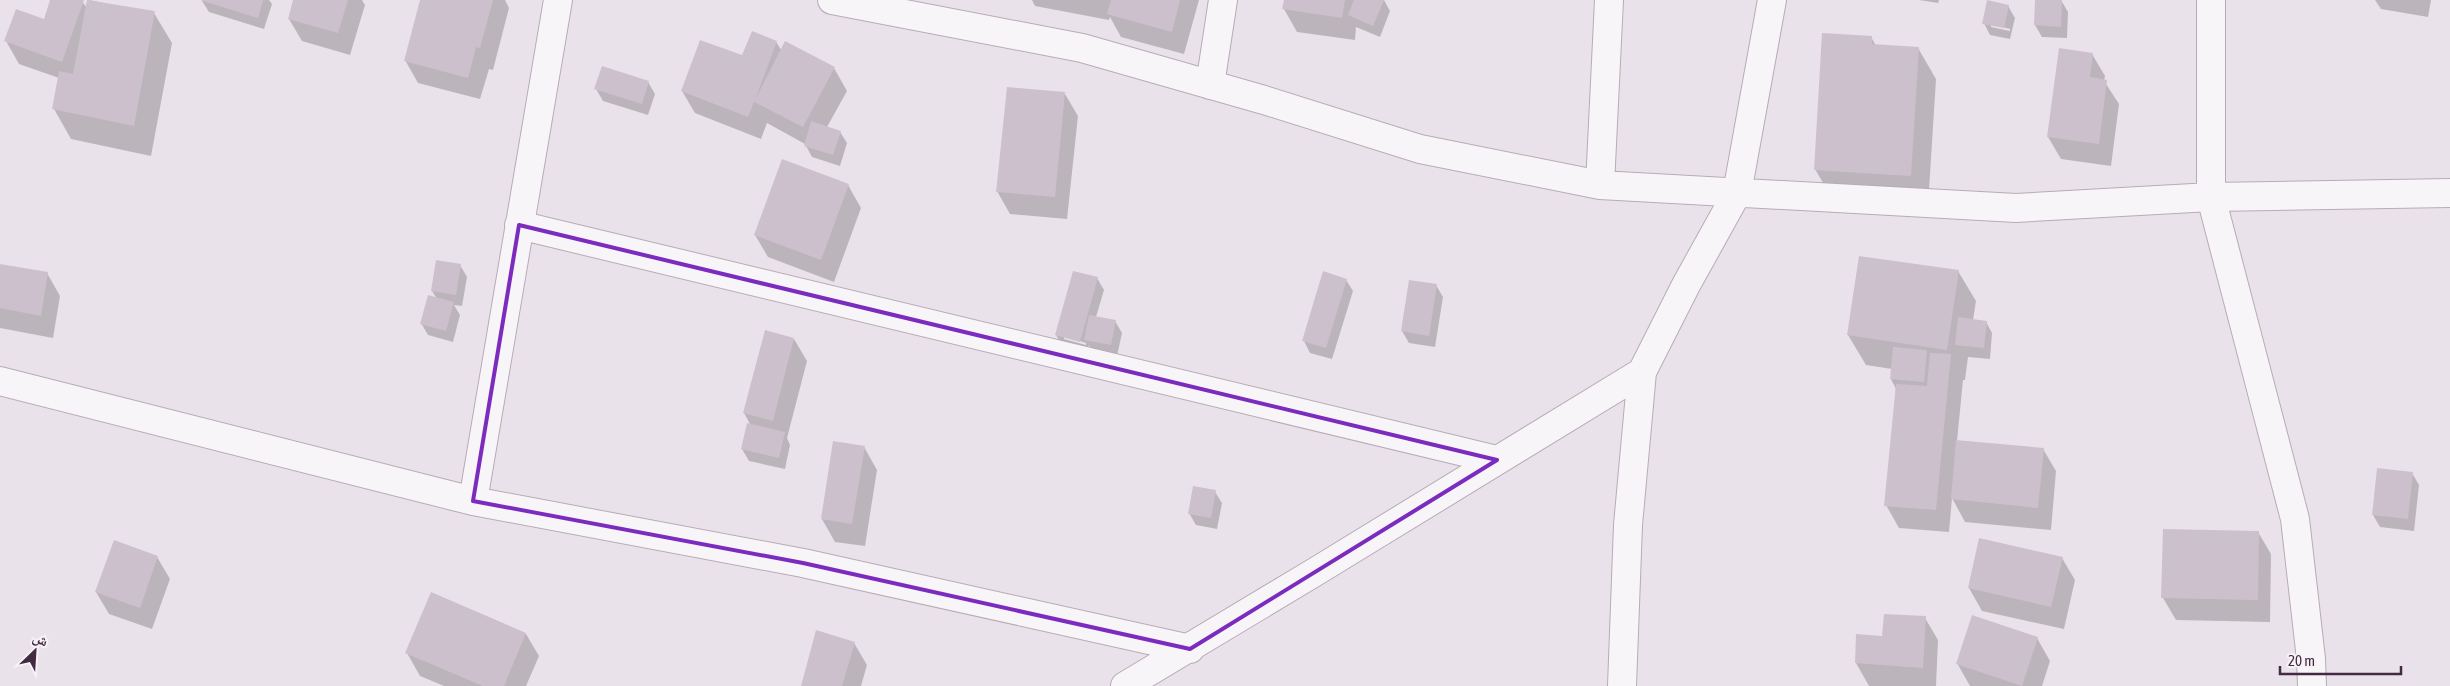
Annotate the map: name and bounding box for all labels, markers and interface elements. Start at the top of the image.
north arrow [10,626,60,676]
text: ش [30,629,51,651]
scale bar [2280,644,2401,676]
text: 20 m [2288,652,2315,669]

